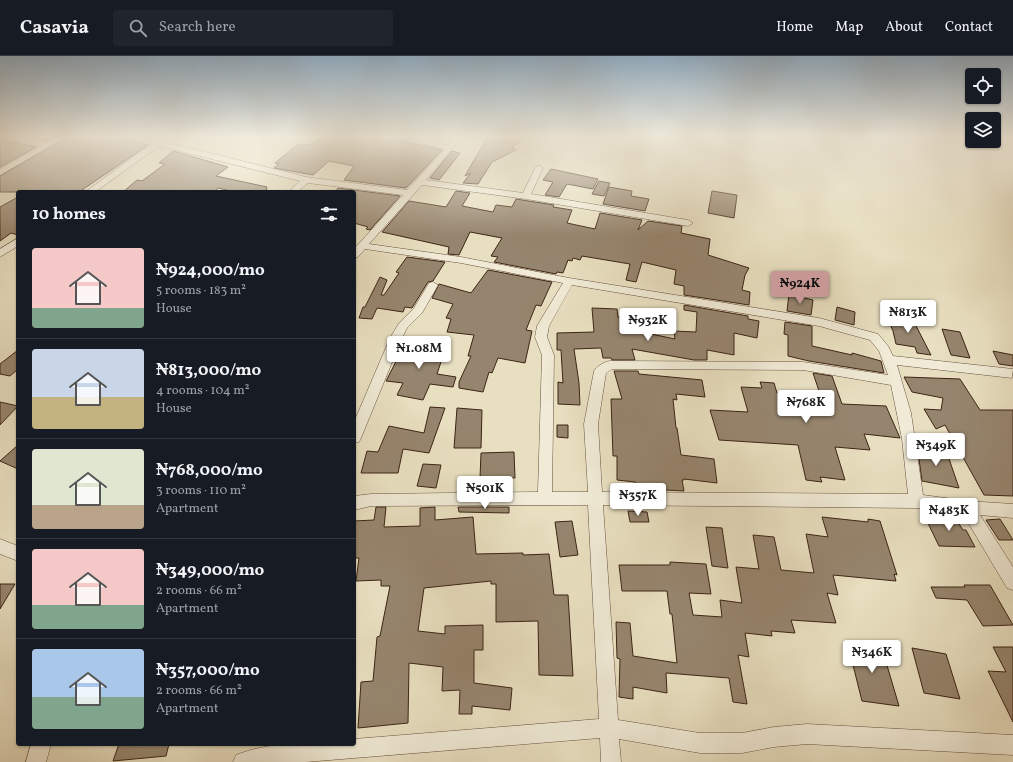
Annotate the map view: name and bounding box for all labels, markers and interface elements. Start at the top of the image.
search box [113,10,393,46]
text: Casavia [20,15,89,41]
icon: search [127,17,149,39]
text: Search here [159,17,236,38]
text: Home [776,18,813,37]
text: Map [835,18,863,37]
text: About [885,18,923,37]
text: Contact [945,18,993,37]
map controls [965,68,1001,148]
button: locate [965,68,1001,104]
button: layers [965,112,1001,148]
text: 10 homes [32,203,106,226]
icon: filters [318,203,340,225]
text: ₦924,000/mo [156,259,265,282]
icon: home [64,264,112,312]
pin: ₦924K [772,271,828,305]
text: ₦924K [780,275,820,293]
text: 5 rooms · 183 m² [156,282,246,300]
text: House [156,300,192,318]
pin: ₦813K [880,300,936,334]
text: ₦813K [889,304,927,322]
pin: ₦932K [620,308,676,342]
text: ₦932K [628,312,668,330]
pin: ₦1.08M [386,336,452,370]
text: ₦1.08M [396,340,442,358]
text: ₦813,000/mo [156,359,261,382]
icon: home [64,365,112,413]
text: 4 rooms · 104 m² [156,382,250,400]
pin: ₦768K [778,390,834,424]
text: ₦768K [786,394,826,412]
text: House [156,400,192,418]
pin: ₦349K [908,433,964,467]
text: ₦349K [916,437,956,455]
text: ₦768,000/mo [156,459,263,482]
icon: home [64,465,112,513]
pin: ₦501K [457,476,513,510]
text: ₦501K [466,480,504,498]
text: 3 rooms · 110 m² [156,482,246,500]
pin: ₦357K [610,483,666,517]
text: ₦357K [619,487,657,505]
pin: ₦483K [921,498,977,532]
text: Apartment [156,500,219,518]
text: ₦483K [929,502,969,520]
text: ₦349,000/mo [156,559,264,582]
icon: home [64,565,112,613]
text: 2 rooms · 66 m² [156,582,242,600]
text: Apartment [156,600,219,618]
pin: ₦346K [844,640,900,674]
text: ₦346K [852,644,892,662]
text: ₦357,000/mo [156,659,260,682]
icon: home [64,665,112,713]
text: 2 rooms · 66 m² [156,682,242,700]
text: Apartment [156,700,219,718]

